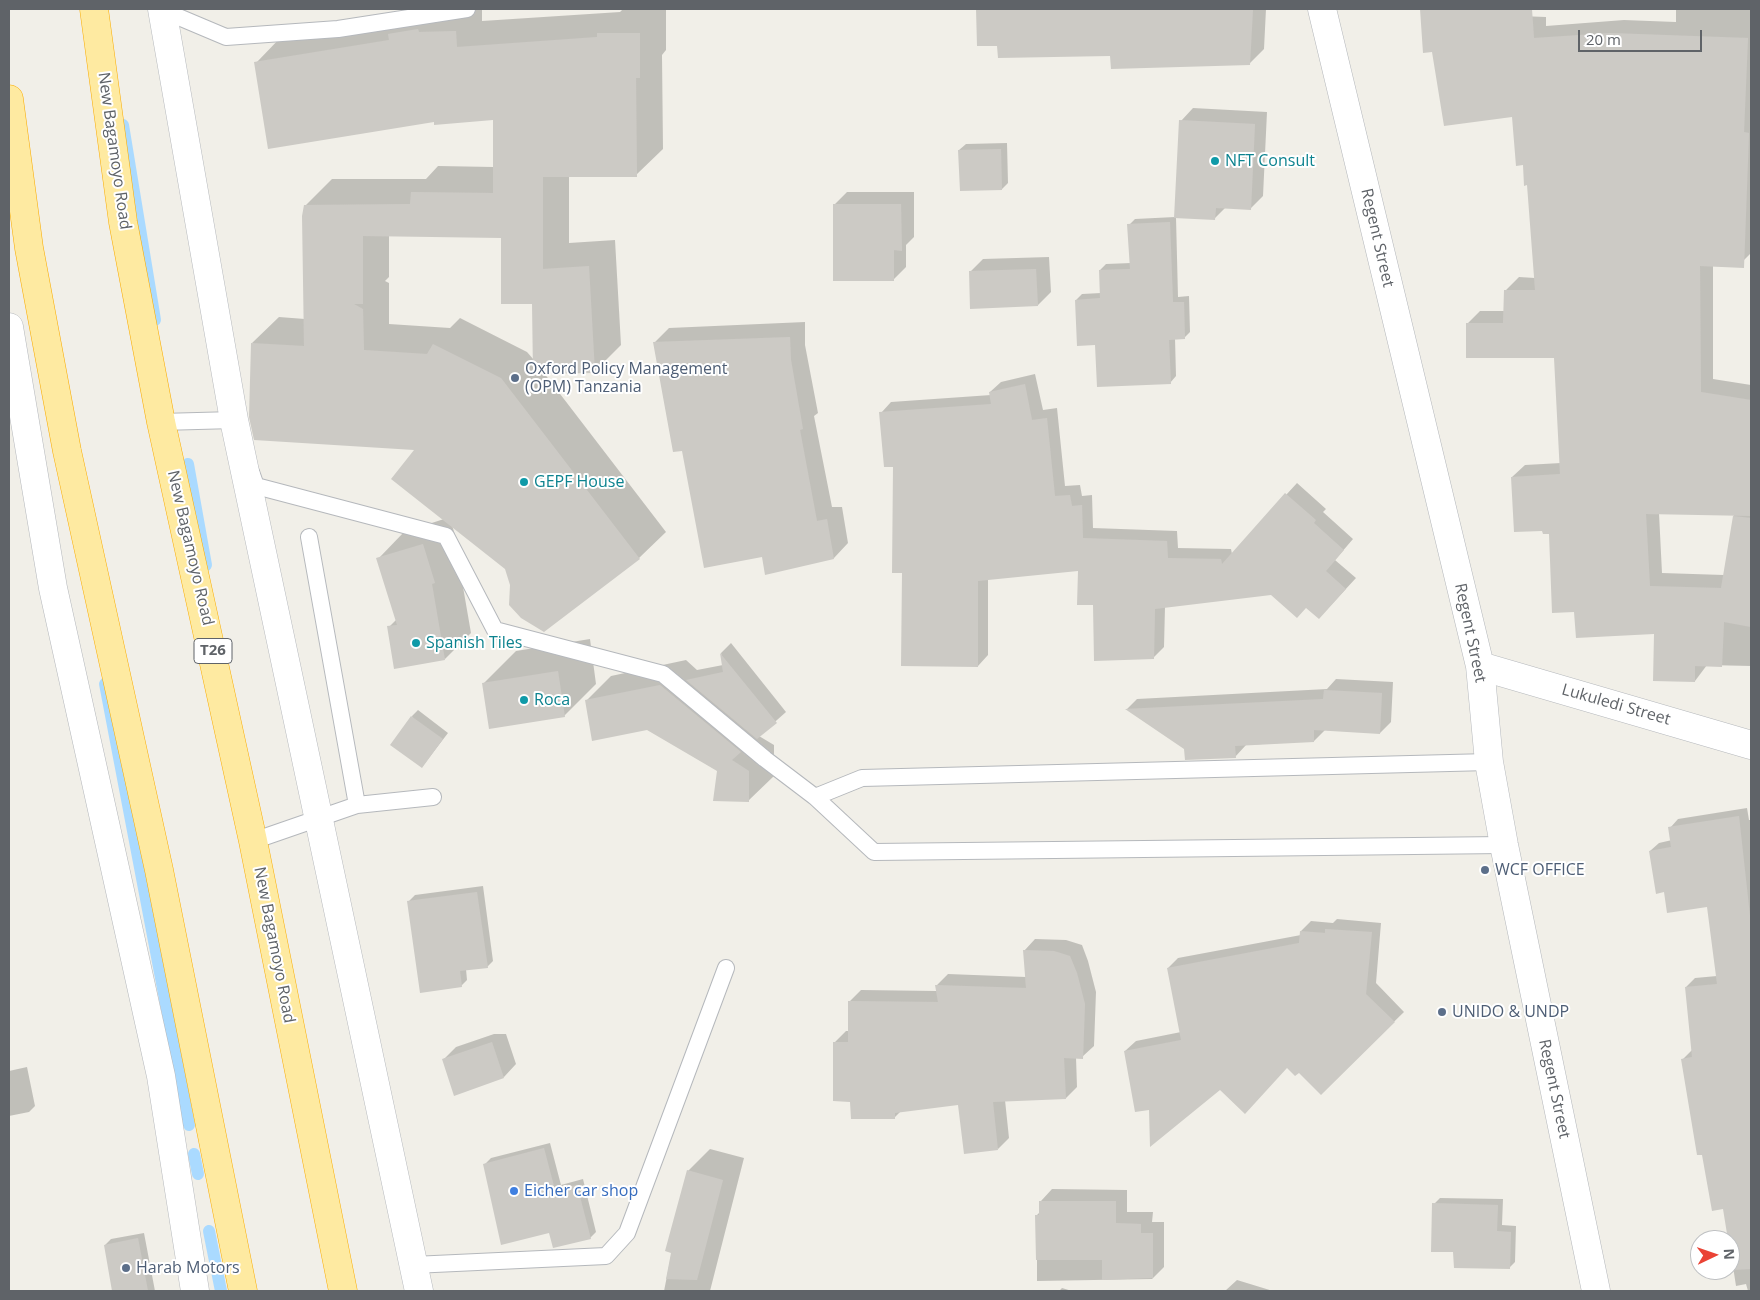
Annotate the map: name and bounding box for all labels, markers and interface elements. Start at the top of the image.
scale bar [1580,20,1704,52]
text: 20 m [1586,29,1621,49]
street label: New Bagamoyo Road [93,71,135,231]
place label: NFT Consult [1225,151,1315,171]
marker: NFT Consult [1209,155,1221,167]
street label: Regent Street [1356,187,1398,289]
place label: Oxford Policy Management (OPM) Tanzania [525,359,727,397]
marker: Oxford Policy Management (OPM) Tanzania [509,372,521,384]
street label: New Bagamoyo Road [163,468,217,628]
place label: GEPF House [534,472,624,492]
marker: GEPF House [518,476,530,488]
street label: Regent Street [1450,582,1490,684]
place label: Spanish Tiles [426,633,522,653]
marker: Spanish Tiles [410,637,422,649]
road number: T26 [194,638,232,664]
street label: Lukuledi Street [1559,680,1673,730]
place label: Roca [534,690,570,710]
marker: Roca [518,694,530,706]
place label: WCF OFFICE [1495,860,1585,880]
marker: WCF OFFICE [1479,864,1491,876]
street label: New Bagamoyo Road [249,865,299,1025]
place label: UNIDO & UNDP [1452,1002,1569,1022]
marker: UNIDO & UNDP [1436,1006,1448,1018]
street label: Regent Street [1534,1038,1574,1140]
place label: Eicher car shop [524,1181,638,1201]
marker: Eicher car shop [508,1185,520,1197]
north arrow [1690,1230,1740,1280]
text: N [1720,1248,1739,1260]
place label: Harab Motors [136,1258,240,1278]
marker: Harab Motors [120,1262,132,1274]

